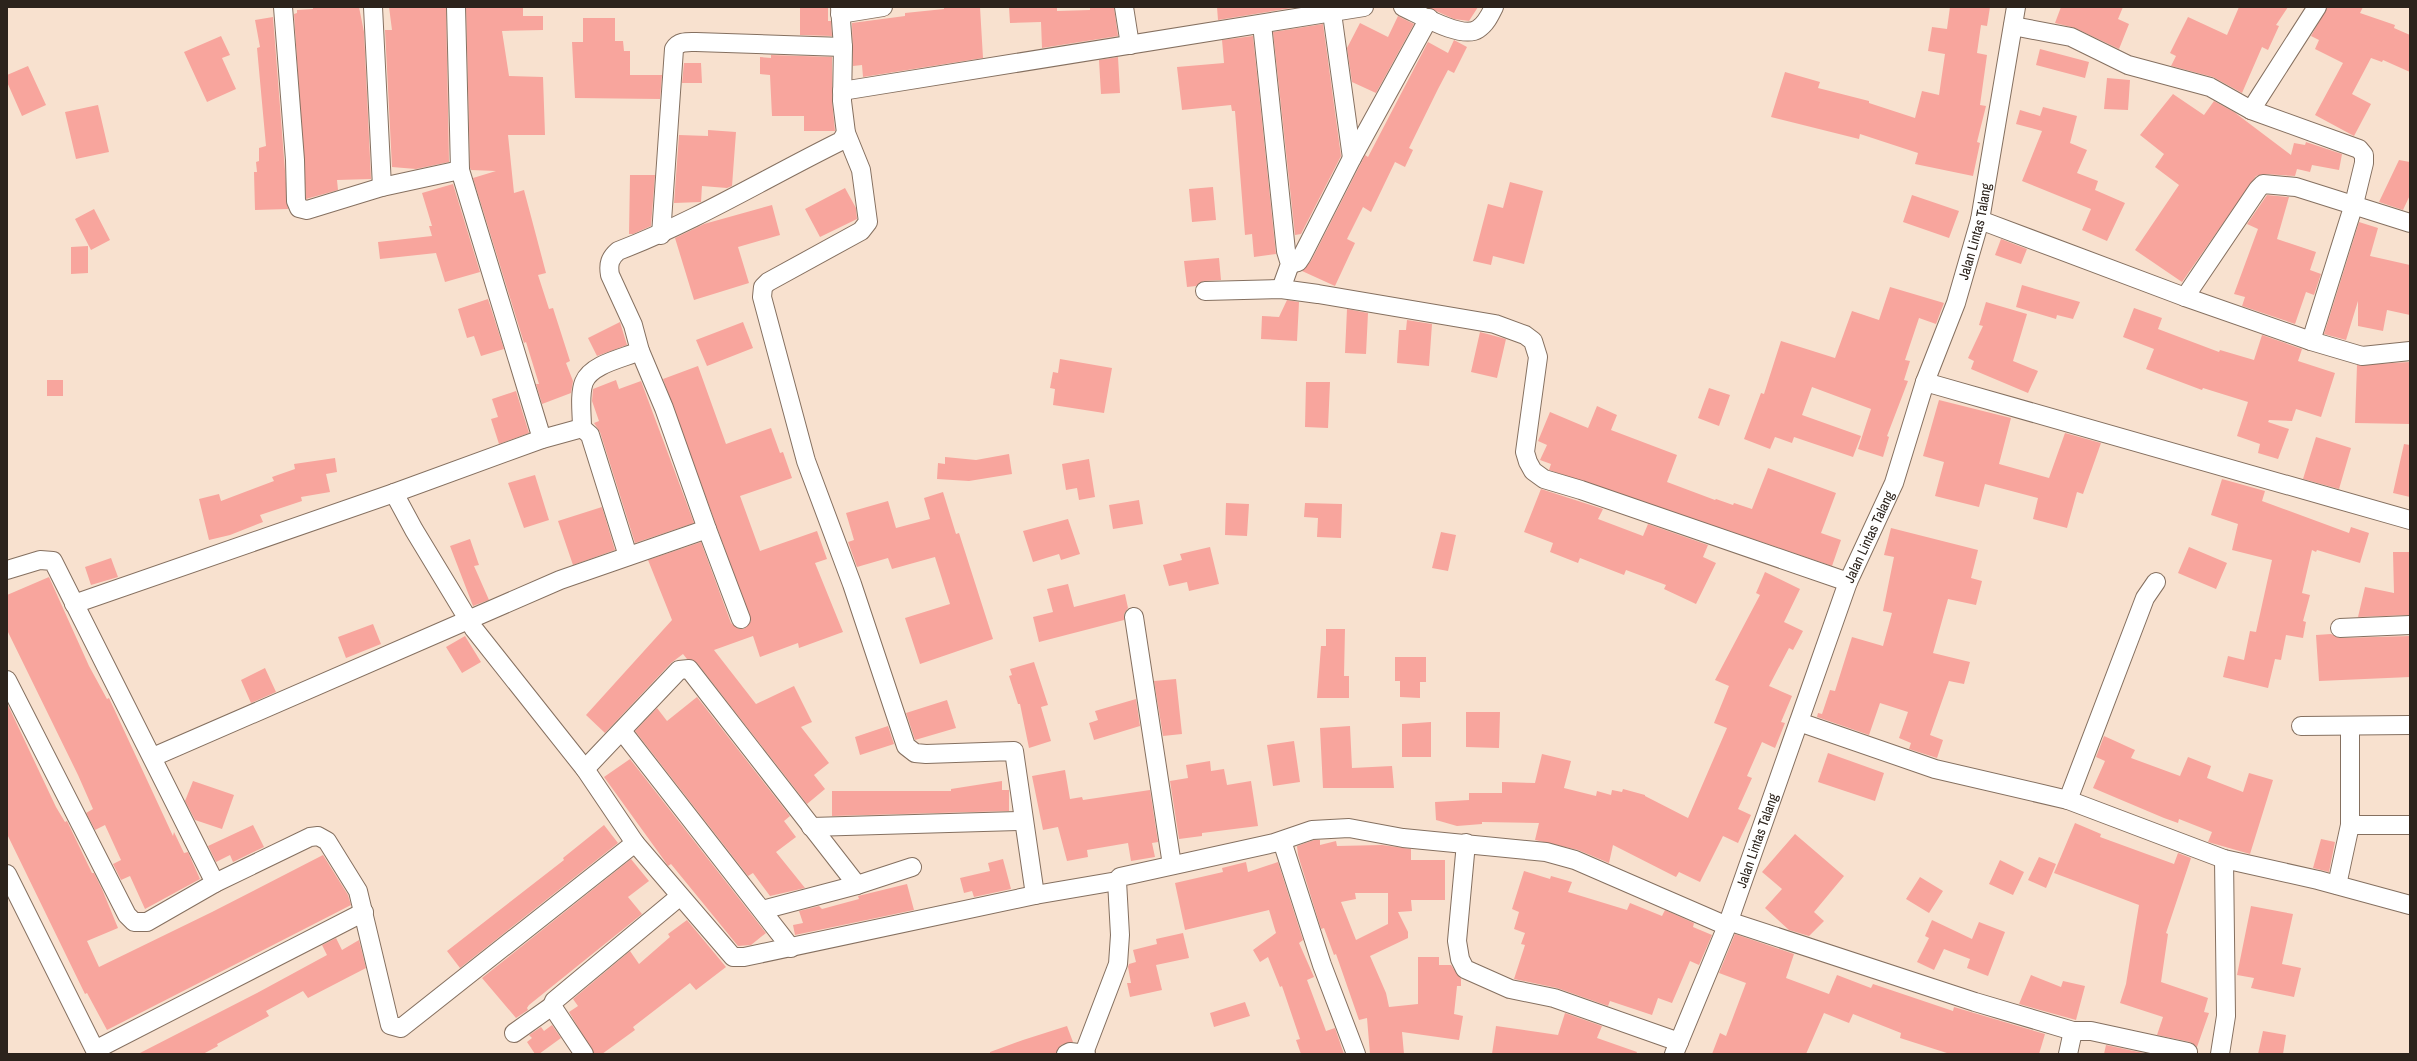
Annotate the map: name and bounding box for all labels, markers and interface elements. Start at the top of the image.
street label: Jalan Lintas Talang [1954,181,1995,282]
street label: Jalan Lintas Talang [1840,488,1898,586]
street label: Jalan Lintas Talang [1732,790,1782,890]

